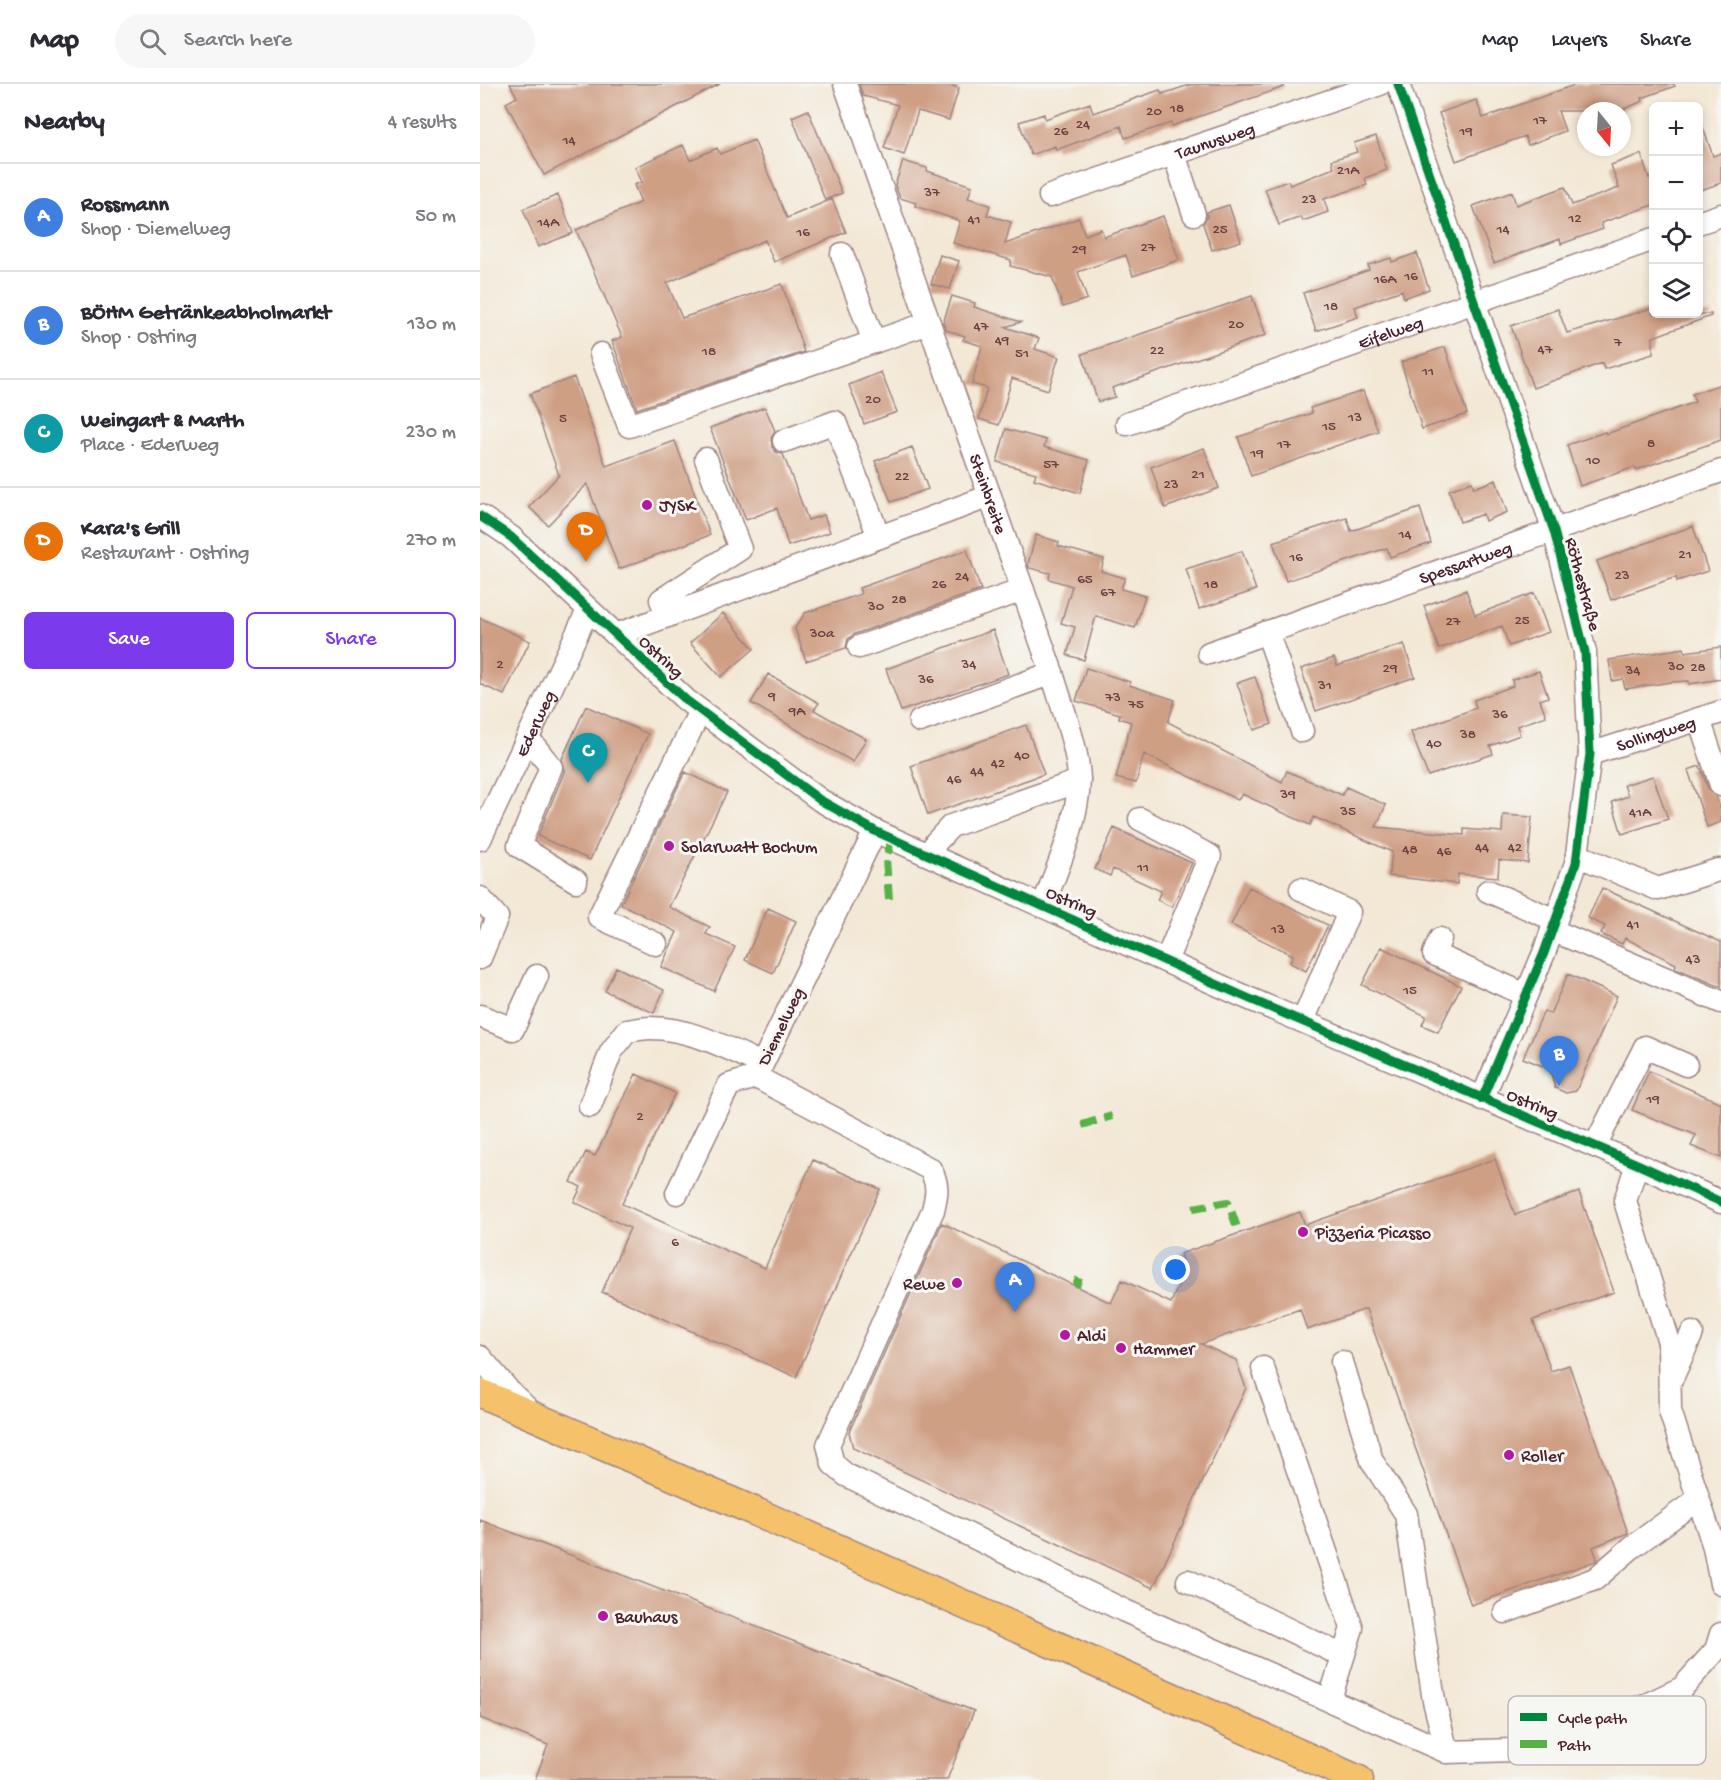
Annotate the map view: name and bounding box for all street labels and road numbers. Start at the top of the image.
street label: Taunusweg [1172,119,1258,166]
street label: Eifelweg [1356,313,1426,355]
street label: Steinbreite [963,452,1010,538]
street label: Röthestraße [1559,536,1604,634]
street label: Spessartweg [1417,538,1515,590]
street label: Ostring [633,632,687,684]
street label: Ederweg [512,688,561,761]
street label: Sollingweg [1614,713,1699,758]
street label: Ostring [1042,883,1100,924]
street label: Diemelweg [754,985,810,1071]
street label: Ostring [1503,1085,1561,1125]

